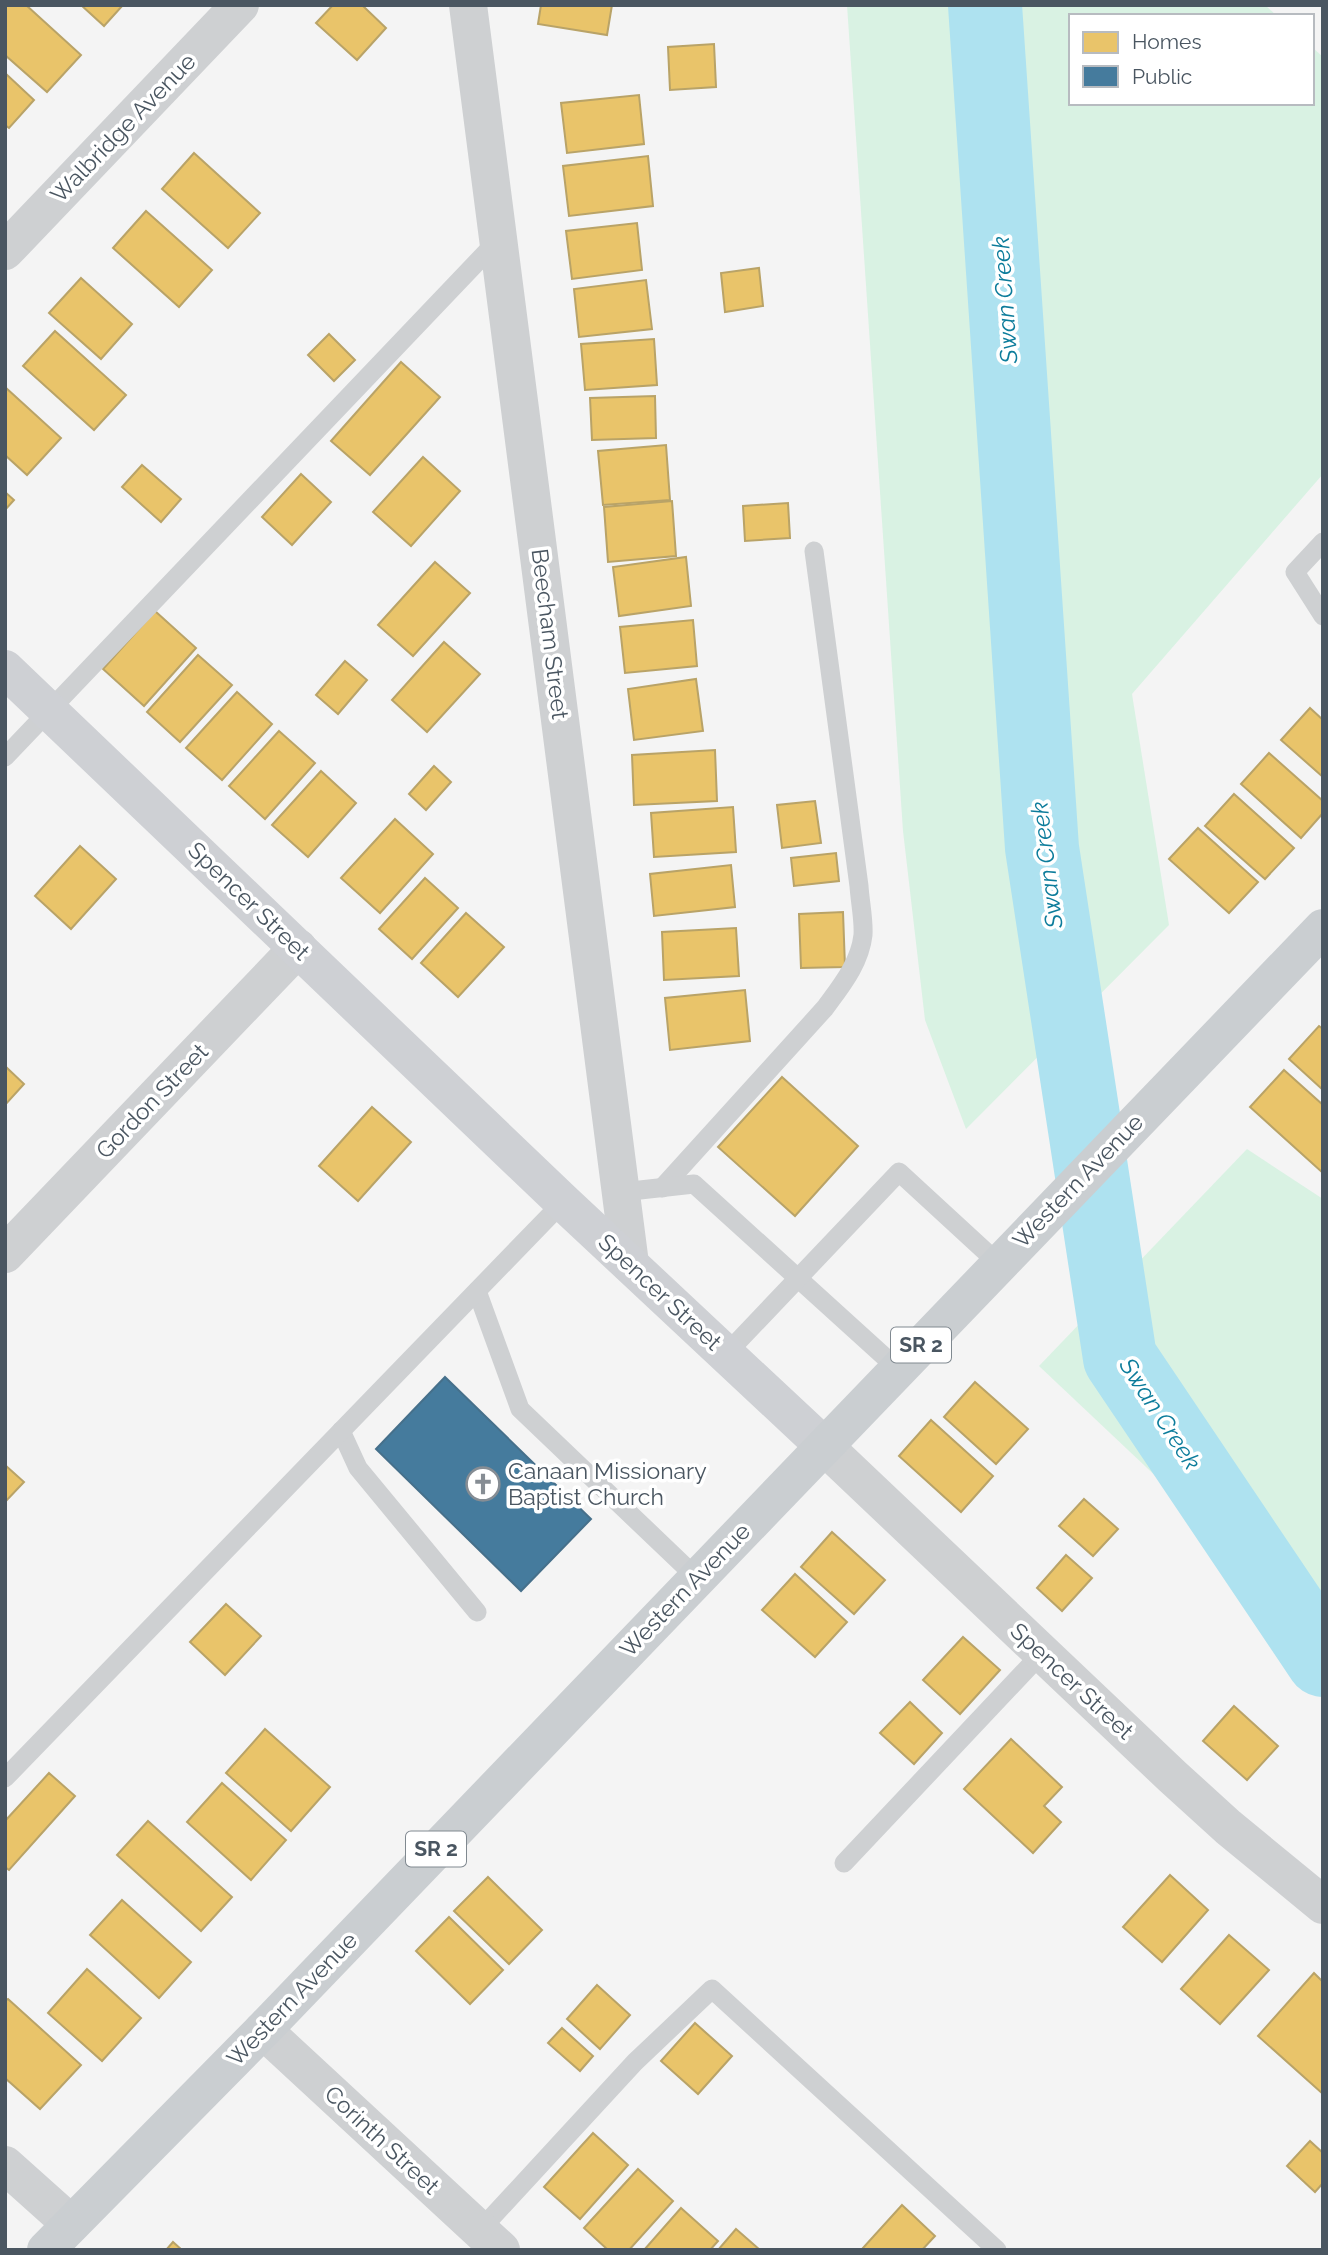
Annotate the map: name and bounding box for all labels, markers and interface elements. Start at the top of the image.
legend [1069,14,1314,105]
text: Homes [1132,29,1202,54]
street label: Walbridge Avenue [45,47,201,208]
text: Public [1132,64,1192,89]
water label: Swan Creek [986,235,1023,366]
street label: Beecham Street [527,547,574,721]
water label: Swan Creek [1024,800,1069,931]
street label: Spencer Street [183,836,316,966]
street label: Gordon Street [90,1037,213,1164]
street label: Western Avenue [1007,1108,1148,1253]
street label: Spencer Street [593,1228,728,1356]
road number: SR 2 [891,1328,951,1362]
water label: Swan Creek [1113,1351,1207,1475]
place label: Canaan Missionary Baptist Church [508,1457,707,1510]
church icon: Canaan Missionary Baptist Church [464,1465,502,1503]
street label: Western Avenue [614,1517,755,1662]
street label: Spencer Street [1005,1617,1140,1745]
road number: SR 2 [406,1832,466,1867]
street label: Western Avenue [221,1926,362,2071]
street label: Corinth Street [320,2080,445,2200]

